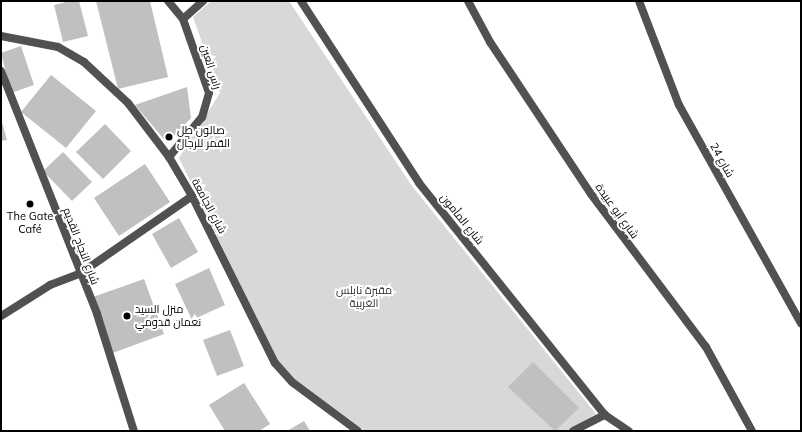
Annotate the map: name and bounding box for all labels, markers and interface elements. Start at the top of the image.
street label: راس العين [198,43,224,91]
place label: صالون طل القمر للرجال [177,124,230,150]
marker: صالون طل القمر للرجال [164,132,174,142]
street label: شارع 24 [707,140,737,180]
street label: شارع الجامعة [189,176,229,236]
street label: شارع أبو عبيدة [593,181,641,241]
street label: شارع المأمون [437,191,487,247]
marker: The Gate Café [25,199,35,209]
street label: شارع النجاح القديم [60,206,102,286]
place label: The Gate Café [7,210,53,236]
park label: مقبرة نابلس الغربية [336,284,392,310]
place label: منزل السيد نعمان قدومي [135,303,201,329]
marker: منزل السيد نعمان قدومي [122,311,132,321]

